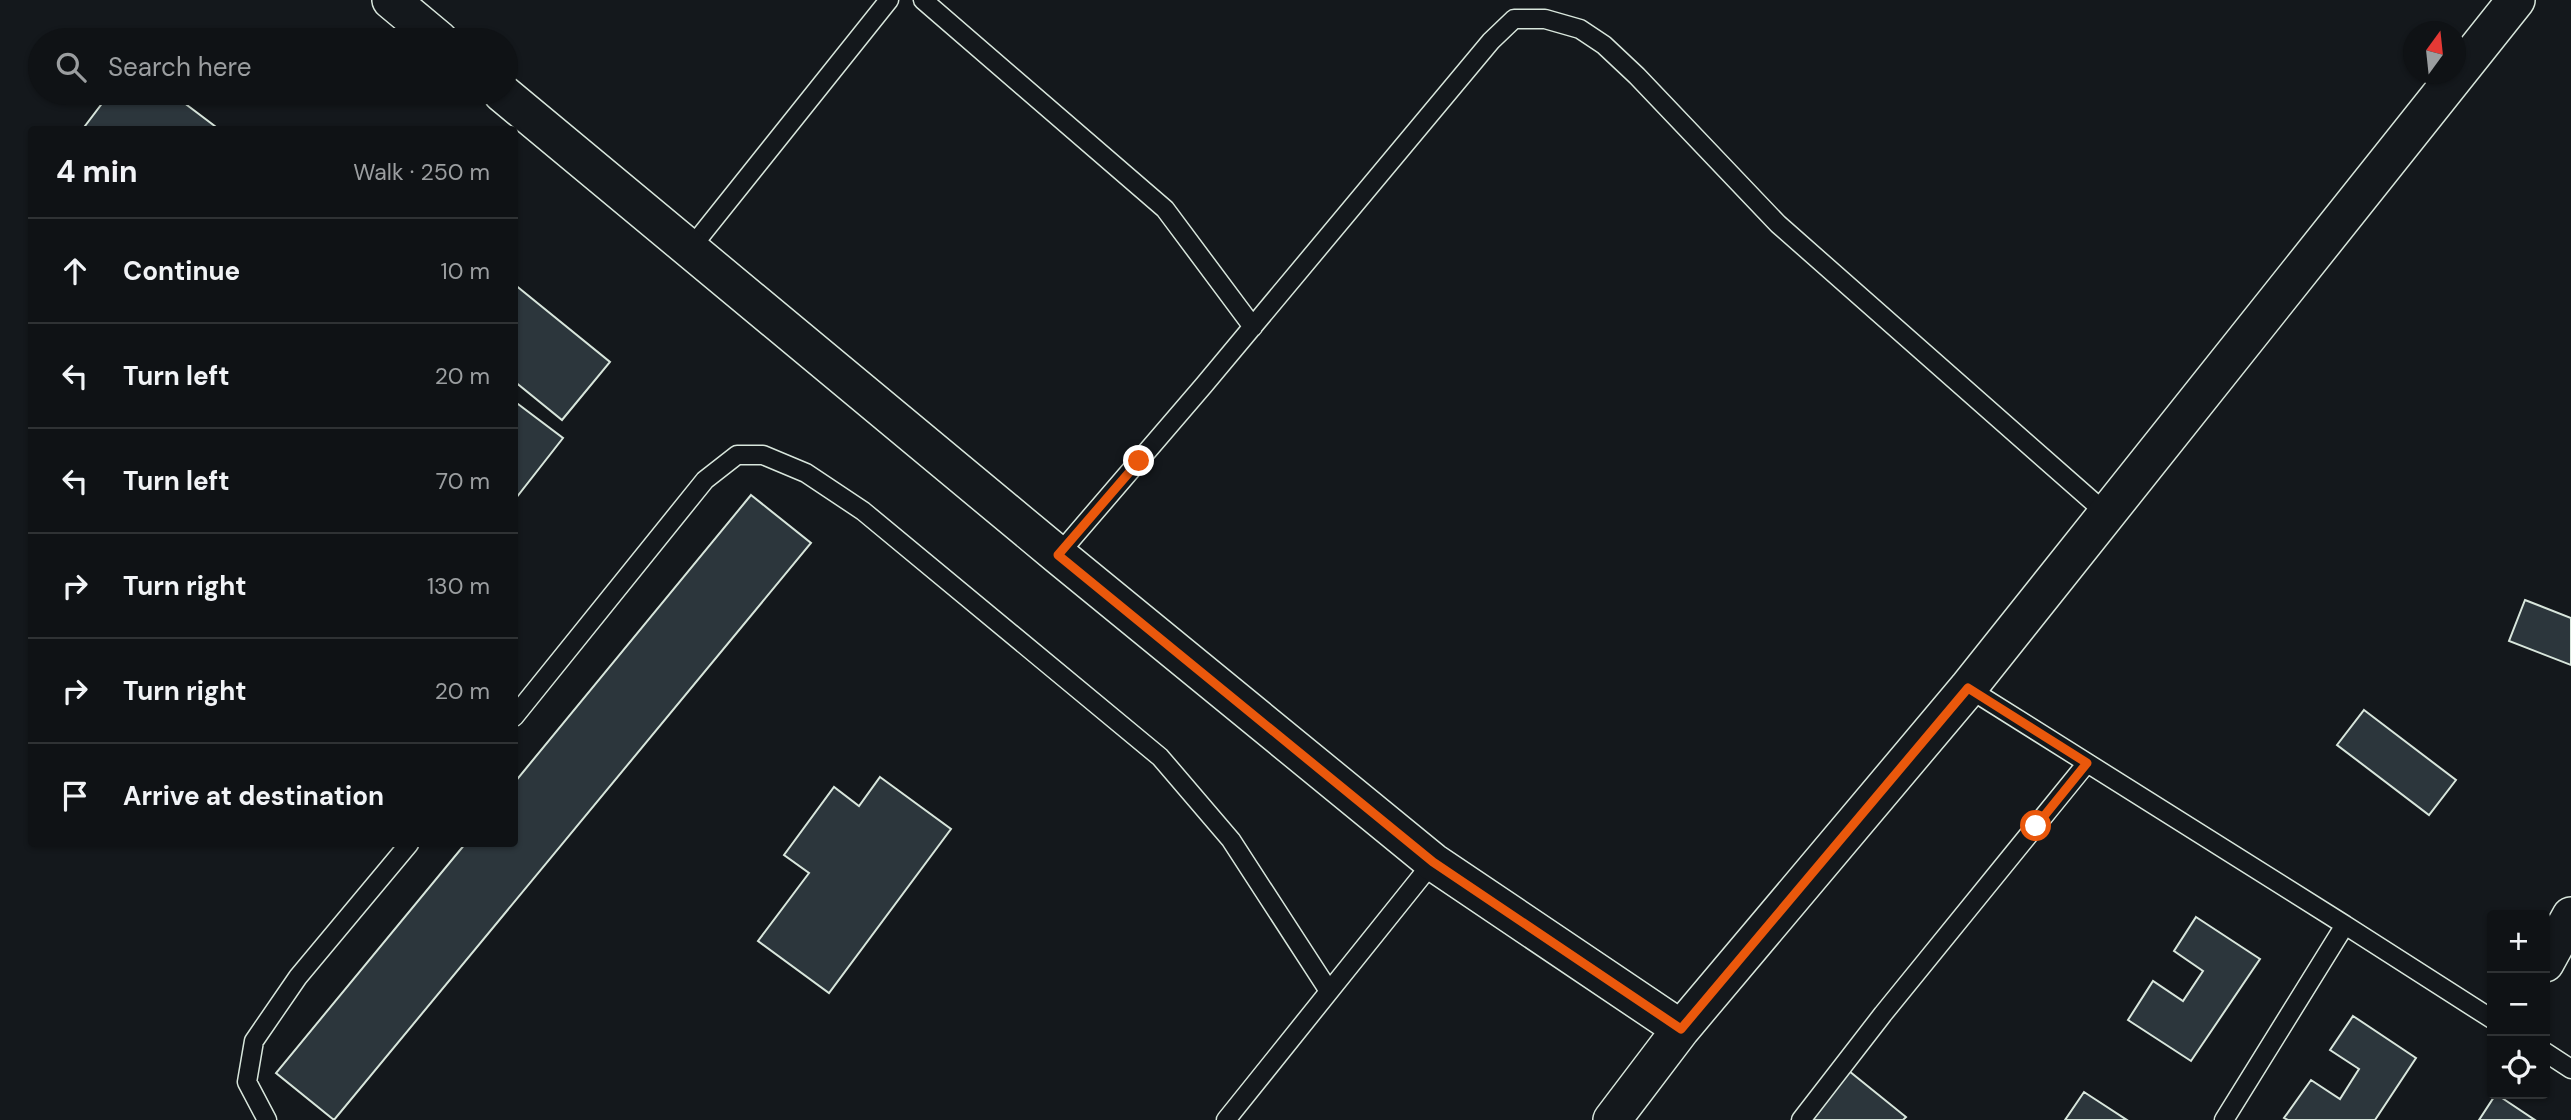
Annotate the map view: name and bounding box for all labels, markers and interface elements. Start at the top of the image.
north arrow [2403,21,2466,84]
search box [28,28,518,105]
icon: search [52,48,90,86]
text: Search here [108,50,251,84]
text: 4 min [56,152,138,191]
text: Walk · 250 m [353,157,490,187]
icon: ahead [56,252,94,290]
text: Continue [123,254,240,288]
text: 10 m [440,256,490,286]
icon: left [56,357,94,395]
text: Turn left [123,359,230,393]
text: 20 m [435,361,490,391]
route end [1123,445,1154,476]
icon: left [56,462,94,500]
text: Turn left [123,464,230,498]
text: 70 m [436,466,490,496]
icon: right [56,567,94,605]
text: Turn right [123,569,247,603]
text: 130 m [427,571,490,601]
icon: right [56,672,94,710]
text: Turn right [123,674,247,708]
text: 20 m [435,676,490,706]
icon: arrive [56,777,94,815]
text: Arrive at destination [123,779,384,813]
route start [2020,810,2051,841]
map controls [2487,910,2550,1099]
button: + [2487,910,2550,973]
button: − [2487,973,2550,1036]
button: locate [2487,1036,2550,1099]

